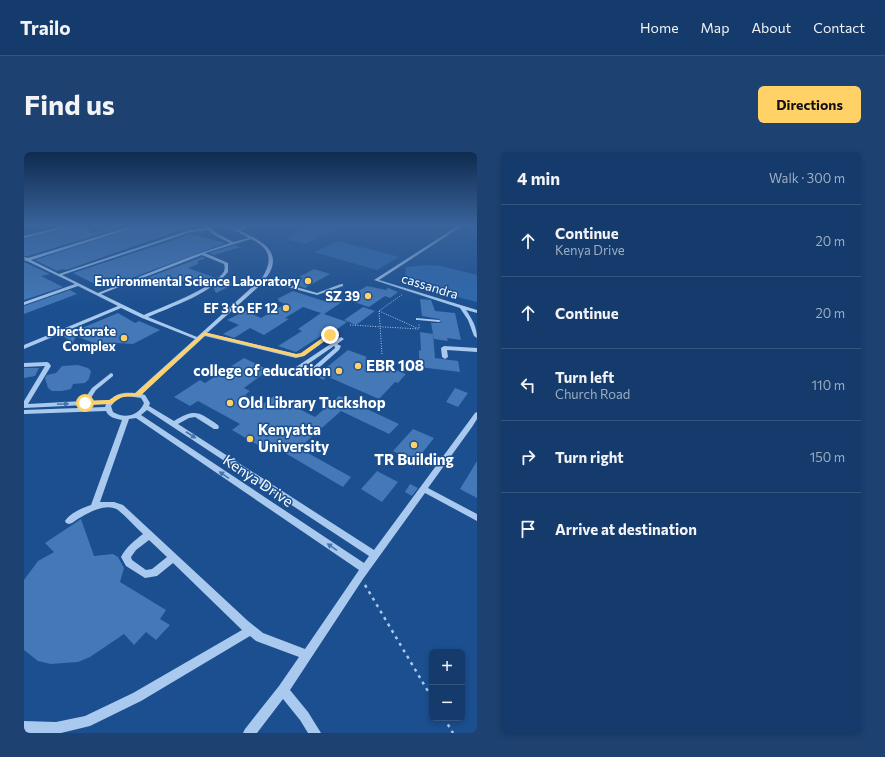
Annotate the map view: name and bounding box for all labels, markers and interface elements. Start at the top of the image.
text: Trailo [20,16,71,39]
text: Home [640,19,679,36]
text: Map [701,19,729,36]
text: About [751,19,791,36]
text: Contact [813,19,865,36]
button: Directions [758,86,861,123]
text: Find us [24,87,115,121]
text: 4 min [517,168,560,189]
text: Walk · 300 m [769,170,845,186]
text: Continue [555,224,619,242]
icon: ahead [517,230,539,252]
text: 20 m [816,233,845,249]
text: Kenya Drive [555,242,625,258]
street label: cassandra [400,270,460,302]
place label: Environmental Science Laboratory [94,273,300,289]
marker: Environmental Science Laboratory [303,276,313,286]
place label: SZ 39 [325,288,360,304]
marker: SZ 39 [363,291,373,301]
place label: EF 3 to EF 12 [203,300,278,316]
icon: ahead [517,302,539,324]
marker: EF 3 to EF 12 [281,303,291,313]
text: Continue [555,304,619,322]
text: 20 m [816,305,845,321]
place label: Directorate Complex [47,323,117,354]
route end [321,326,339,344]
marker: Directorate Complex [119,333,129,343]
place label: EBR 108 [366,356,424,374]
place label: college of education [193,361,331,379]
marker: EBR 108 [353,361,363,371]
marker: college of education [334,366,344,376]
text: Turn left [555,368,614,386]
icon: left [517,374,539,396]
text: 110 m [812,377,845,393]
text: Church Road [555,386,630,402]
place label: Old Library Tuckshop [238,393,386,411]
route start [76,394,94,412]
marker: Old Library Tuckshop [225,398,235,408]
one-way arrow [57,401,70,407]
place label: Kenyatta University [258,420,330,455]
one-way arrow [186,431,196,439]
marker: Kenyatta University [245,434,255,444]
marker: TR Building [409,440,419,450]
icon: right [517,446,539,468]
text: Turn right [555,448,624,466]
text: 150 m [810,449,845,465]
street label: Kenya Drive [220,450,297,510]
place label: TR Building [374,450,454,468]
one-way arrow [219,471,230,479]
icon: arrive [517,518,539,540]
text: Arrive at destination [555,520,697,538]
one-way arrow [326,544,338,551]
map controls [429,649,465,721]
button: + [429,649,465,685]
button: − [429,685,465,721]

